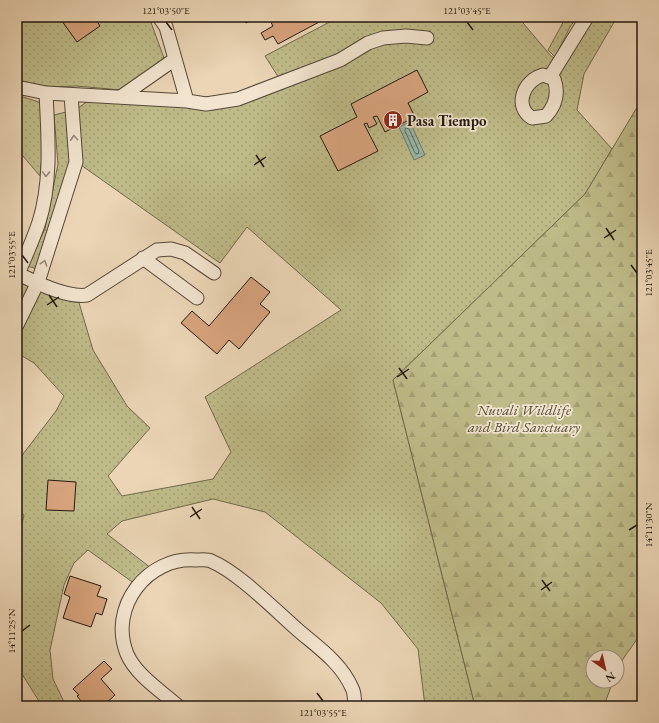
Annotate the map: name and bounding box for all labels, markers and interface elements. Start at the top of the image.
text: 121°03'50"E [142,4,190,17]
text: 121°03'45"E [443,4,491,17]
building icon: Pasa Tiempo [382,109,404,131]
place label: Pasa Tiempo [407,111,487,130]
one-way arrow [70,135,79,141]
one-way arrow [42,171,51,177]
text: 121°03'55"E [5,231,18,279]
text: 121°03'45"E [642,249,655,297]
one-way arrow [39,260,48,267]
park label: Nuvali Wildlife and Bird Sanctuary [467,400,580,436]
text: 14°11'30"N [642,502,655,547]
text: 14°11'25"N [5,608,18,653]
north arrow [585,649,625,689]
text: N [603,669,618,686]
text: 121°03'55"E [299,706,347,719]

